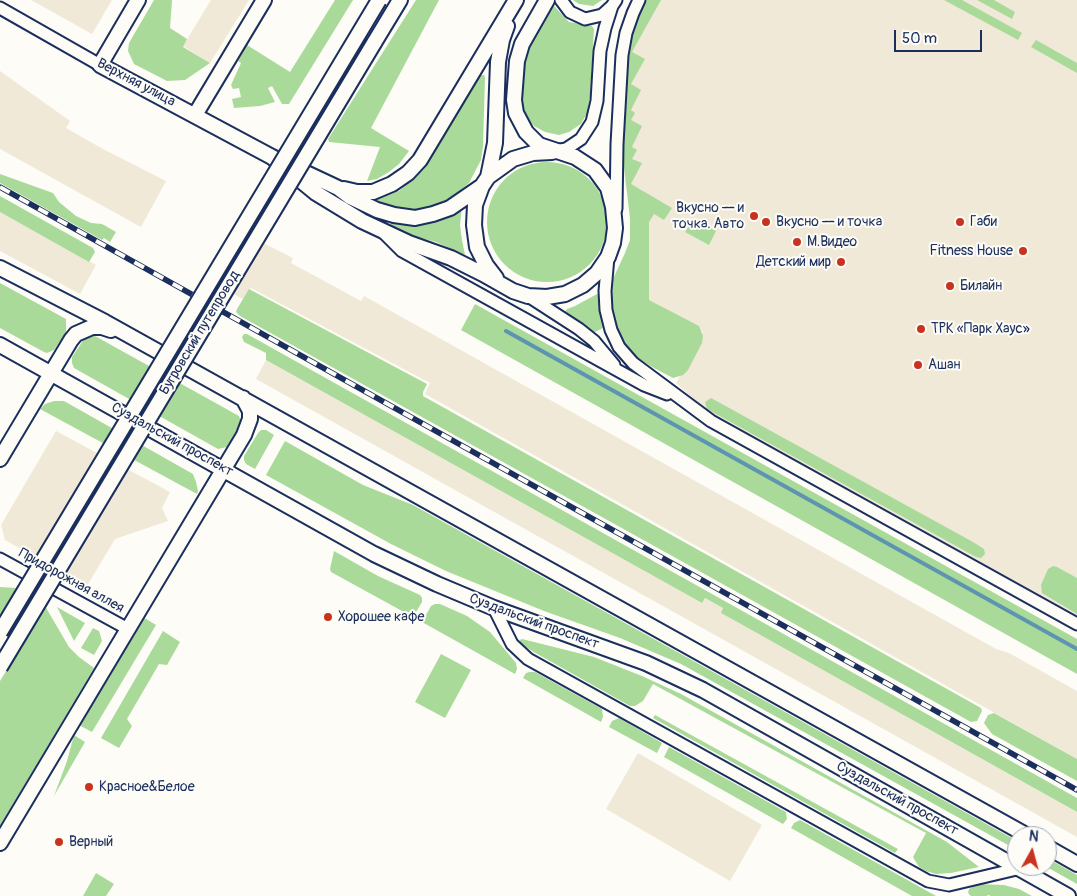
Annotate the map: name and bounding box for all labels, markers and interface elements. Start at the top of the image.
scale bar [897,20,984,52]
text: 50 m [902,29,937,48]
street label: Верхняя улица [94,55,178,111]
place label: Вкусно — и точка. Авто [672,200,744,232]
marker: Вкусно — и точка. Авто [748,210,760,222]
place label: Вкусно — и точка [776,214,882,230]
place label: Габи [970,214,997,230]
marker: Вкусно — и точка [760,216,772,228]
marker: Габи [954,216,966,228]
place label: М.Видео [807,234,857,250]
marker: М.Видео [791,236,803,248]
place label: Fitness House [929,243,1013,259]
marker: Fitness House [1017,245,1029,257]
place label: Детский мир [756,254,831,270]
marker: Детский мир [835,256,847,268]
street label: Бугровский путепровод [156,268,244,398]
place label: Билайн [960,278,1002,294]
marker: Билайн [944,280,956,292]
place label: ТРК «Парк Хаус» [931,321,1030,337]
marker: ТРК «Парк Хаус» [915,323,927,335]
place label: Ашан [928,357,960,373]
marker: Ашан [912,359,924,371]
street label: Суздальский проспект [108,399,236,481]
street label: Придорожная аллея [15,545,127,617]
street label: Суздальский проспект [467,591,601,653]
place label: Хорошее кафе [338,609,424,625]
marker: Хорошее кафе [322,611,334,623]
street label: Суздальский проспект [833,758,961,840]
place label: Красное&Белое [99,779,195,795]
marker: Красное&Белое [83,781,95,793]
north arrow [1007,826,1057,876]
text: N [1028,828,1040,846]
place label: Верный [69,834,113,850]
marker: Верный [53,836,65,848]

